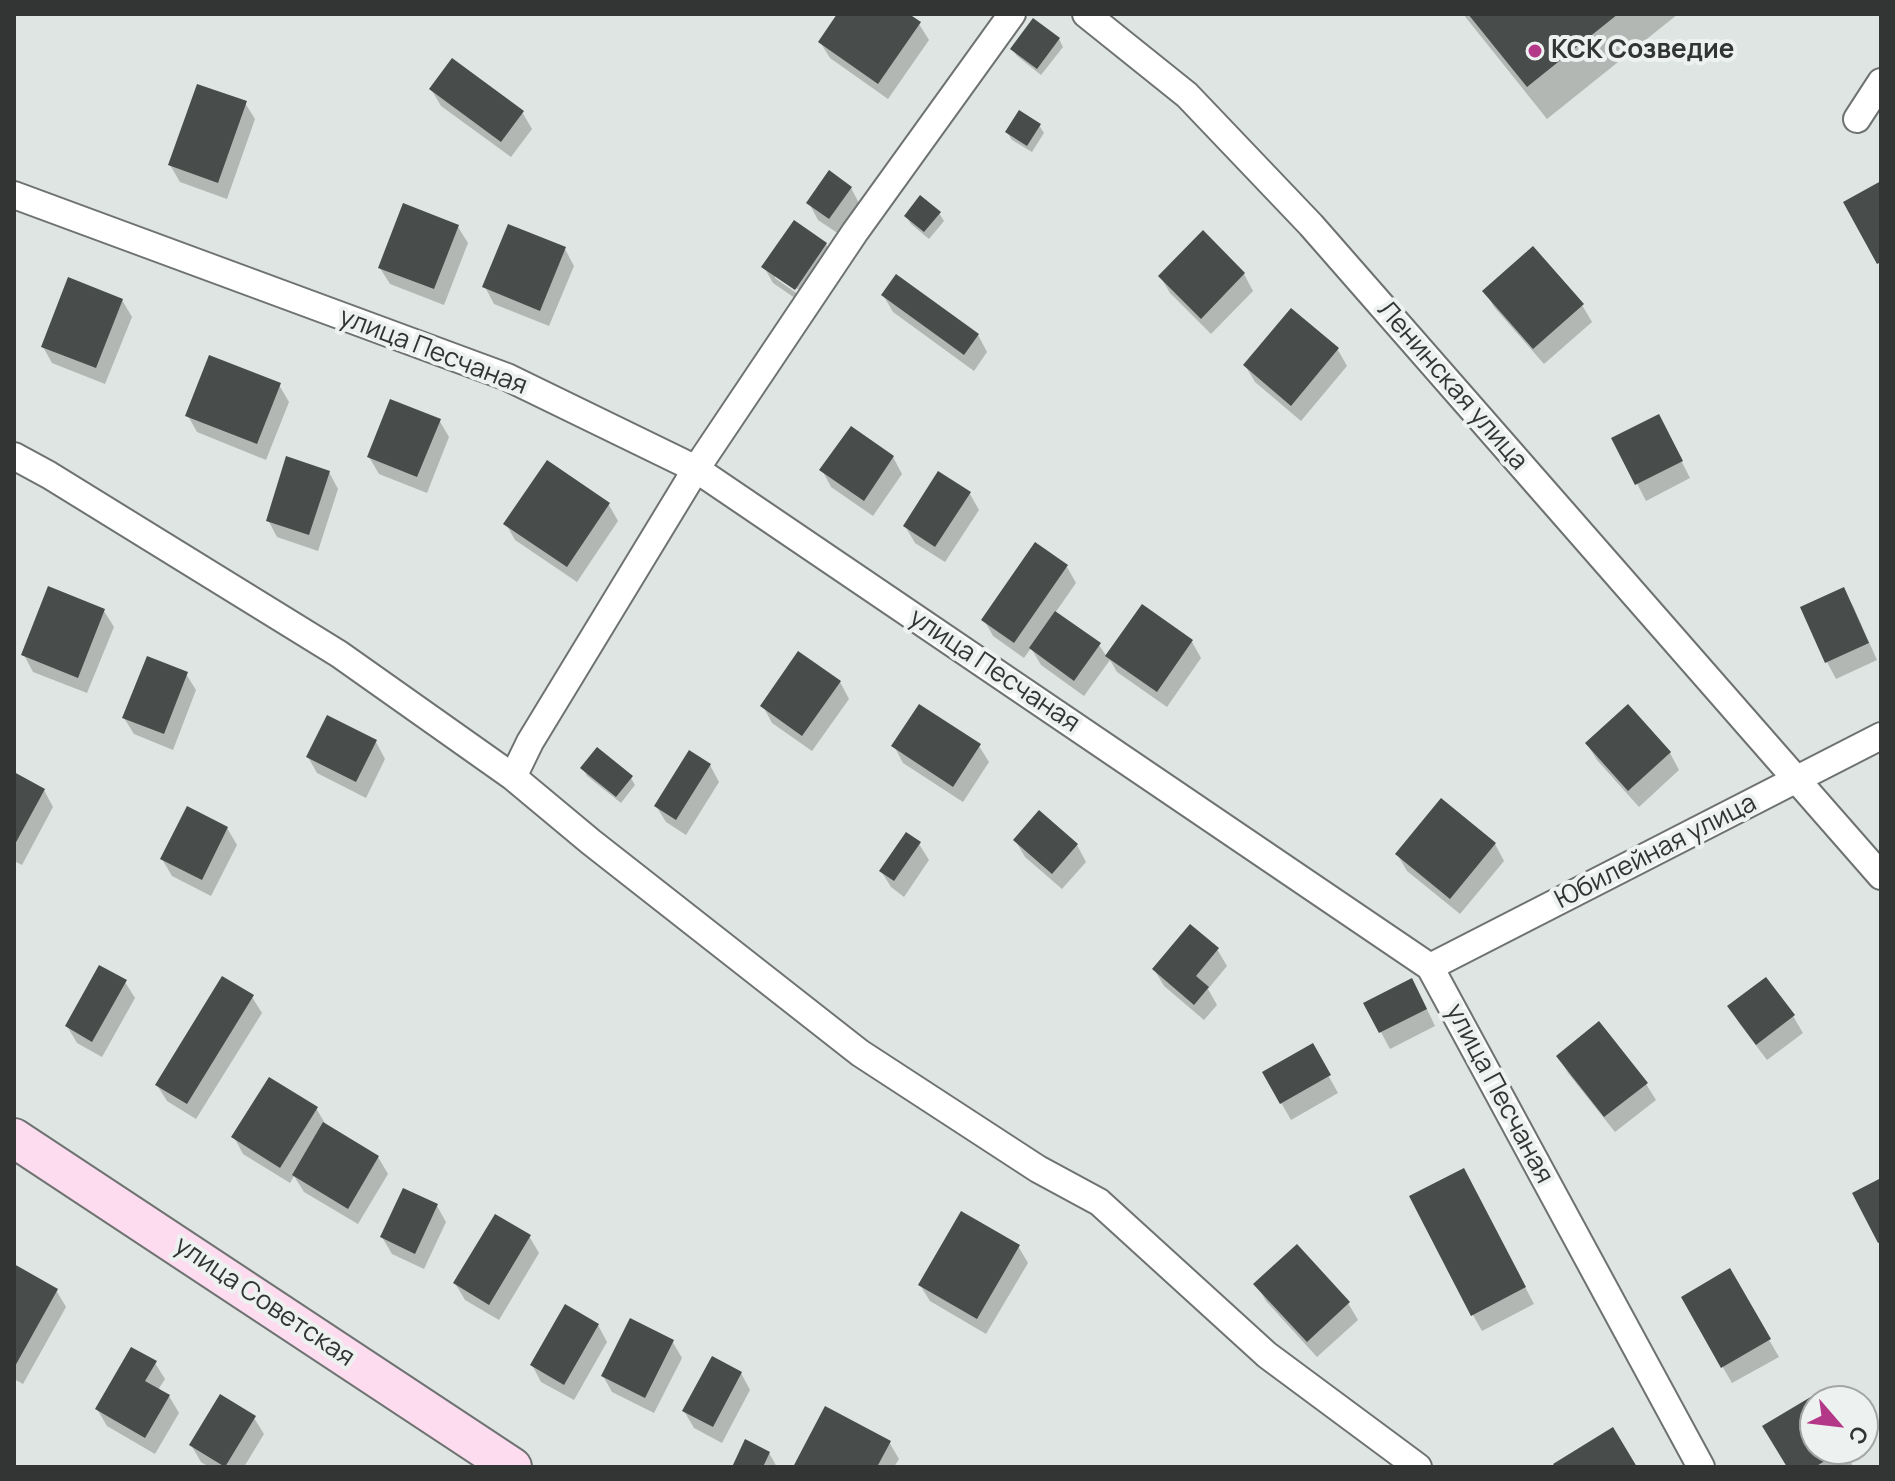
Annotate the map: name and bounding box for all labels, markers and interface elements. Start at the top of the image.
place label: КСК Созведие [1551,35,1735,67]
marker: КСК Созведие [1526,42,1544,60]
street label: Ленинская улица [1370,295,1534,477]
street label: улица Песчаная [335,302,531,402]
street label: улица Песчаная [903,602,1085,740]
street label: Юбилейная улица [1550,788,1762,916]
street label: улица Песчаная [1439,999,1559,1189]
street label: улица Советская [168,1230,360,1374]
north arrow [1799,1385,1879,1465]
text: С [1841,1421,1875,1450]

